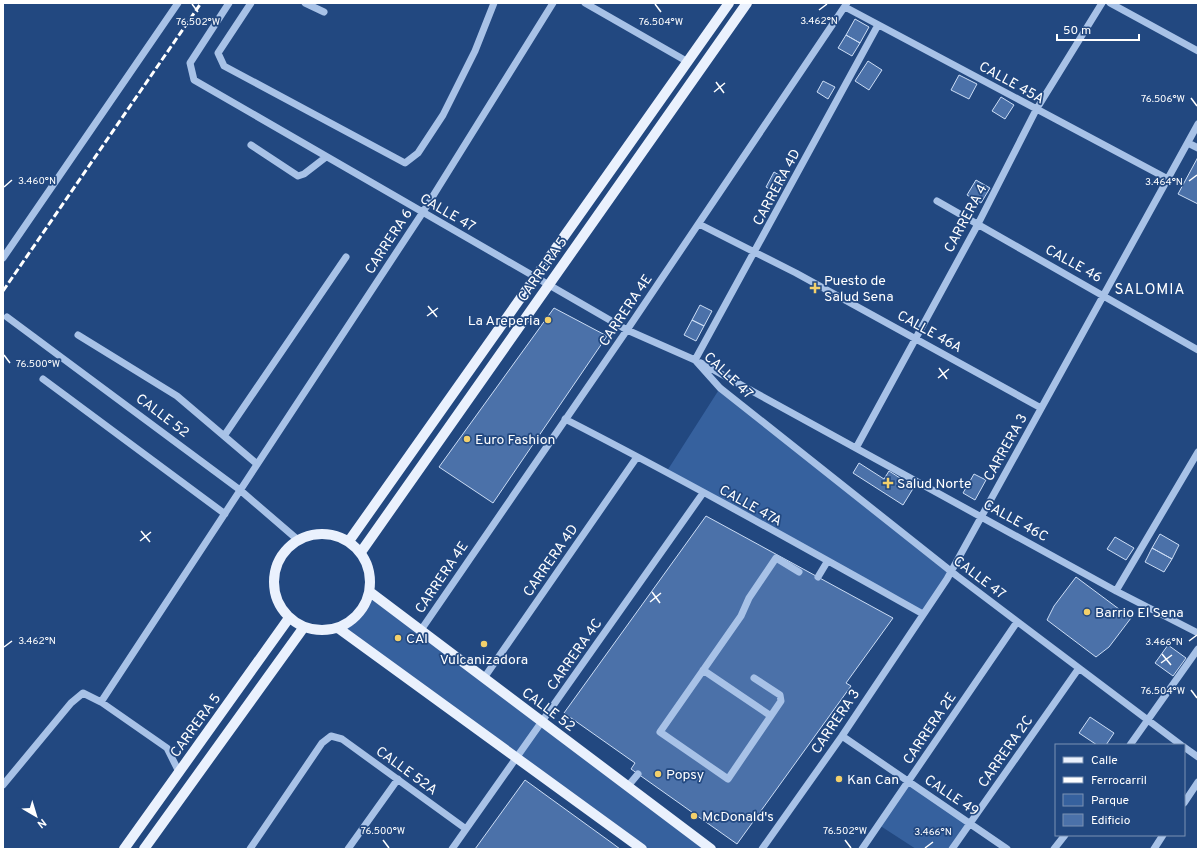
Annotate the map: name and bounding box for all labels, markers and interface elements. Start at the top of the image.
text: 3.462°N [800,15,838,28]
text: 76.502°W [176,16,220,29]
text: 76.504°W [639,16,683,29]
scale bar [1057,16,1139,42]
text: 50 m [1063,23,1091,39]
street label: CALLE 45A [976,58,1047,108]
text: 76.506°W [1141,93,1185,106]
street label: CARRERA 4D [750,146,805,229]
text: 3.460°N [18,175,56,188]
text: 3.464°N [1145,176,1183,189]
street label: CARRERA 4 [941,182,991,256]
street label: CALLE 47 [416,191,478,236]
street label: CARRERA 6 [362,206,417,278]
street label: CARRERA 5 [515,234,572,305]
street label: CALLE 46 [1042,242,1105,287]
street label: CARRERA 4E [596,272,657,350]
place label: Puesto de Salud Sena [824,273,894,306]
district label: SALOMIA [1115,281,1185,300]
marker: Puesto de Salud Sena [809,282,821,294]
street label: CALLE 46A [894,308,965,357]
place label: La Areperia [468,313,540,330]
marker: La Areperia [543,315,553,325]
street label: CALLE 47 [700,349,756,403]
text: 76.500°W [16,358,60,371]
street label: CALLE 52 [132,391,192,442]
street label: CARRERA 3 [981,411,1032,484]
place label: Euro Fashion [475,432,555,449]
marker: Euro Fashion [462,434,472,444]
place label: Salud Norte [897,476,971,493]
marker: Salud Norte [882,477,894,489]
street label: CALLE 47A [716,482,785,530]
street label: CALLE 46C [980,497,1051,546]
street label: CARRERA 4D [520,521,582,600]
street label: CARRERA 4E [412,539,473,617]
street label: CALLE 47 [950,553,1009,603]
place label: Barrio El Sena [1095,605,1184,622]
marker: Barrio El Sena [1082,607,1092,617]
street label: CARRERA 4C [544,616,606,694]
place label: CAI [406,631,428,648]
marker: CAI [393,633,403,643]
text: 3.462°N [18,635,56,648]
text: 3.466°N [1145,636,1183,649]
marker: Vulcanizadora [479,639,489,649]
place label: Vulcanizadora [440,652,528,669]
street label: CALLE 52 [518,685,578,736]
text: 76.504°W [1141,685,1185,698]
street label: CARRERA 3 [808,686,864,757]
street label: CARRERA 2E [900,690,961,768]
street label: CARRERA 5 [167,691,225,761]
street label: CARRERA 2C [975,713,1037,791]
street label: CALLE 52A [372,743,440,799]
legend [1055,744,1185,836]
text: Calle [1091,753,1118,769]
place label: Popsy [666,767,704,784]
marker: Popsy [653,769,663,779]
place label: Kan Can [847,772,899,789]
street label: CALLE 49 [921,772,982,821]
text: Ferrocarril [1091,773,1147,789]
marker: Kan Can [834,774,844,784]
text: Parque [1091,793,1129,809]
north arrow [16,796,56,836]
place label: McDonald's [702,809,774,826]
marker: McDonald's [689,811,699,821]
text: Edificio [1091,813,1131,829]
text: N [34,815,49,831]
text: 76.500°W [361,825,405,838]
text: 76.502°W [823,825,867,838]
text: 3.466°N [914,826,952,839]

